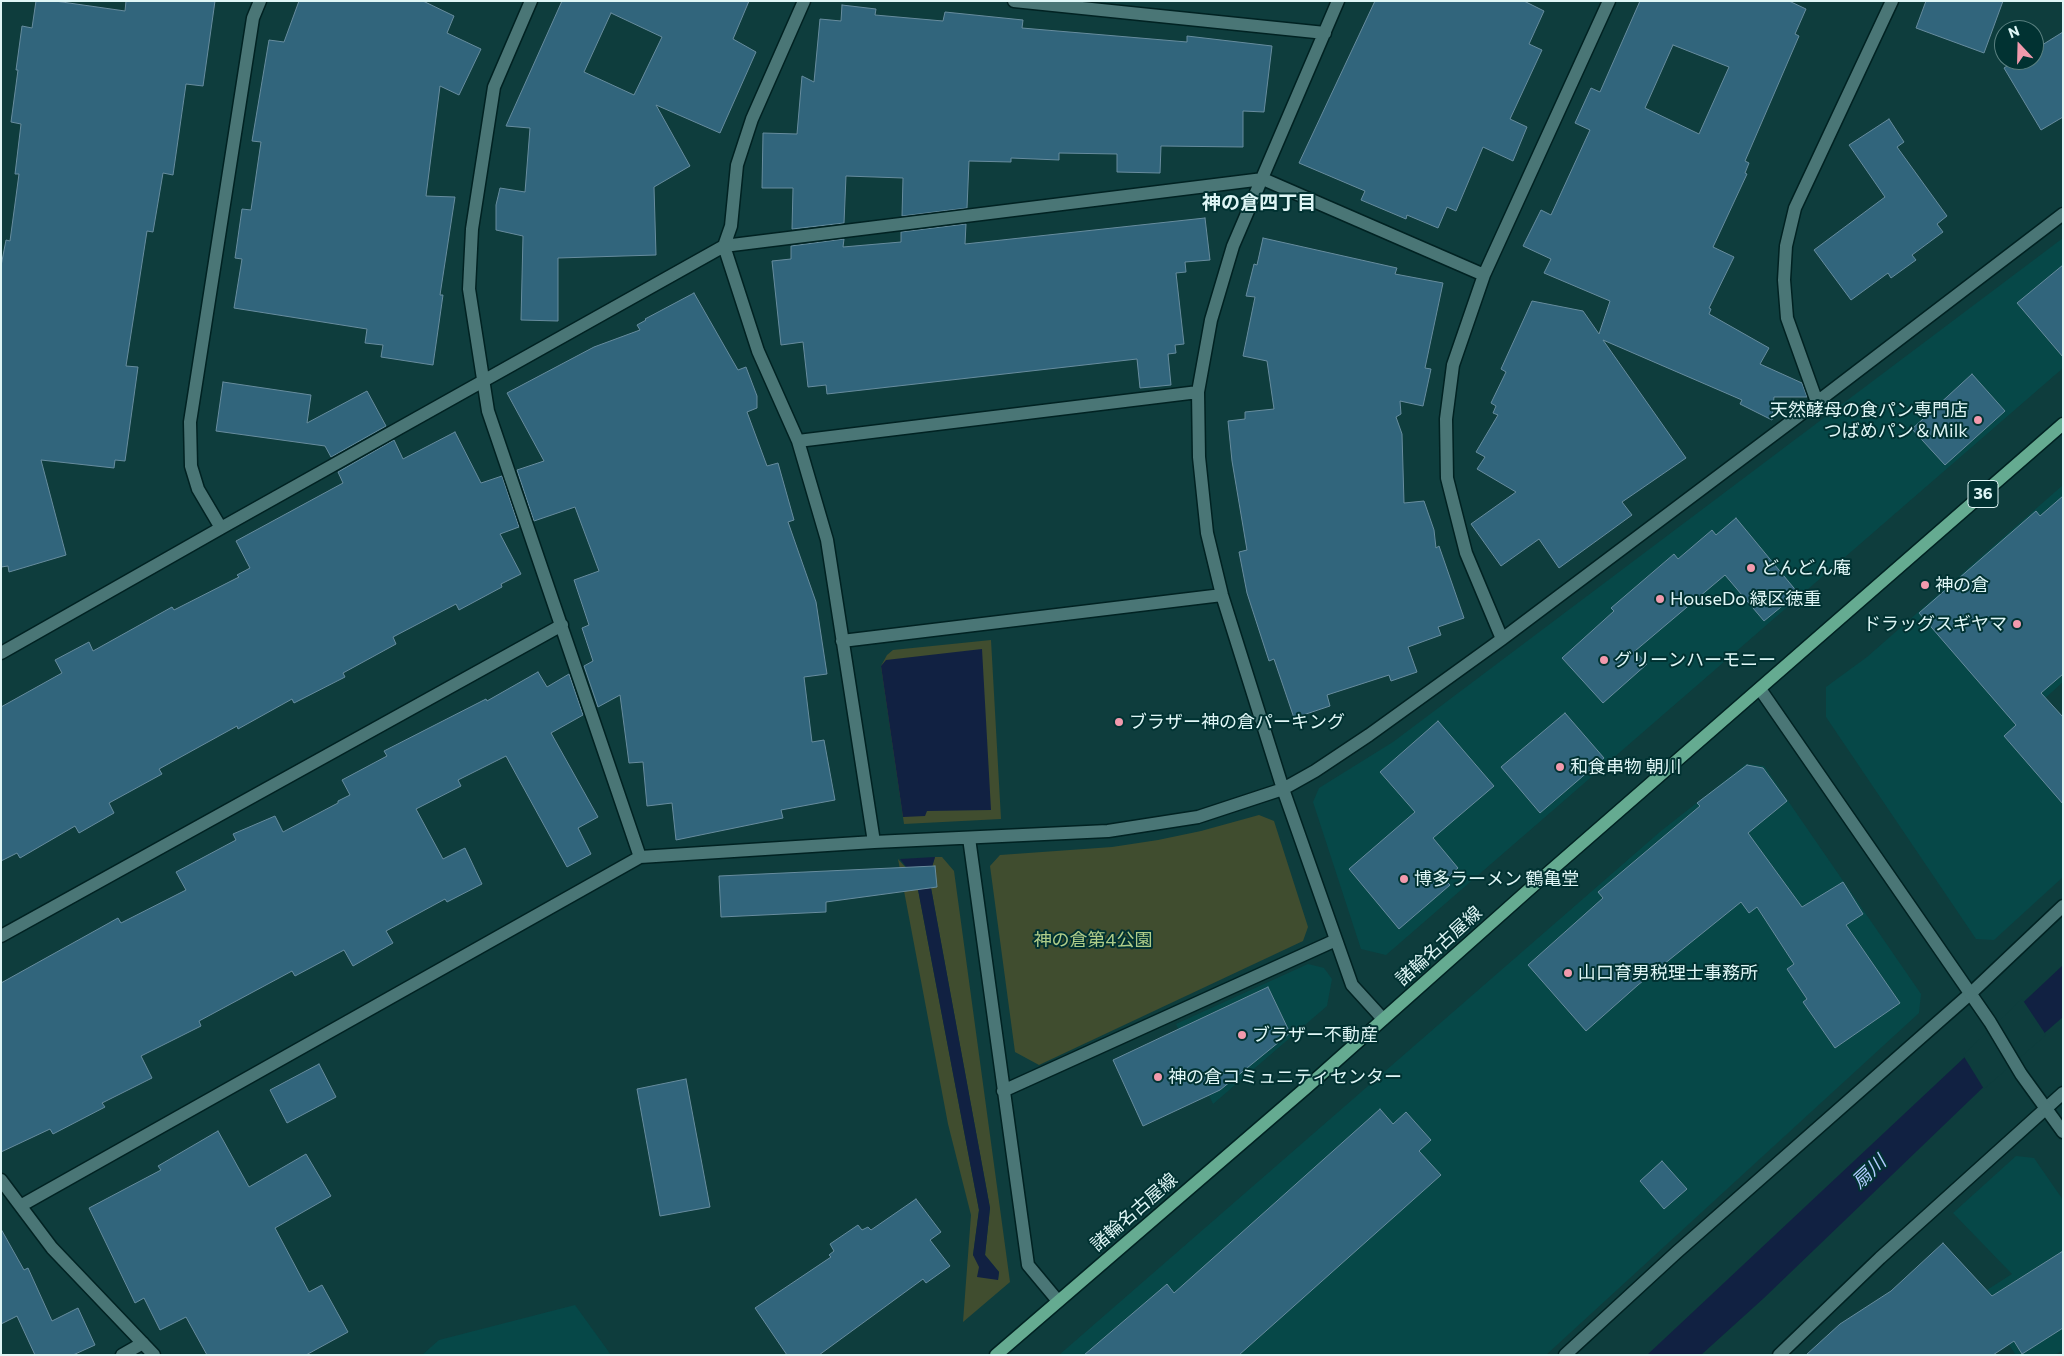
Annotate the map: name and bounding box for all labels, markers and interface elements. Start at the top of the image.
north arrow [1994,20,2044,70]
text: N [2006,22,2022,41]
district label: 神の倉四丁目 [1202,192,1316,214]
place label: 天然酵母の食パン専門店 つばめパン＆Milk [1770,399,1968,442]
marker: 天然酵母の食パン専門店 つばめパン＆Milk [1972,414,1984,426]
road number: 36 [1968,480,1998,508]
place label: どんどん庵 [1761,557,1851,579]
marker: どんどん庵 [1745,562,1757,574]
place label: 神の倉 [1935,574,1989,596]
marker: 神の倉 [1919,579,1931,591]
place label: HouseDo 緑区徳重 [1670,588,1821,610]
marker: HouseDo 緑区徳重 [1654,593,1666,605]
place label: ドラッグスギヤマ [1863,613,2007,635]
marker: ドラッグスギヤマ [2011,618,2023,630]
place label: グリーンハーモニー [1614,649,1776,671]
marker: グリーンハーモニー [1598,654,1610,666]
place label: ブラザー神の倉パーキング [1129,711,1345,733]
marker: ブラザー神の倉パーキング [1113,716,1125,728]
place label: 和食串物 朝川 [1570,756,1681,778]
marker: 和食串物 朝川 [1554,761,1566,773]
place label: 博多ラーメン 鶴亀堂 [1414,868,1579,890]
marker: 博多ラーメン 鶴亀堂 [1398,873,1410,885]
street label: 諸輪名古屋線 [1392,902,1486,990]
park label: 神の倉第4公園 [1034,929,1152,951]
place label: 山口育男税理士事務所 [1578,962,1758,984]
marker: 山口育男税理士事務所 [1562,967,1574,979]
place label: ブラザー不動産 [1252,1024,1378,1046]
marker: ブラザー不動産 [1236,1029,1248,1041]
place label: 神の倉コミュニティセンター [1168,1066,1402,1088]
marker: 神の倉コミュニティセンター [1152,1071,1164,1083]
water label: 扇川 [1847,1151,1891,1193]
street label: 諸輪名古屋線 [1086,1168,1182,1256]

